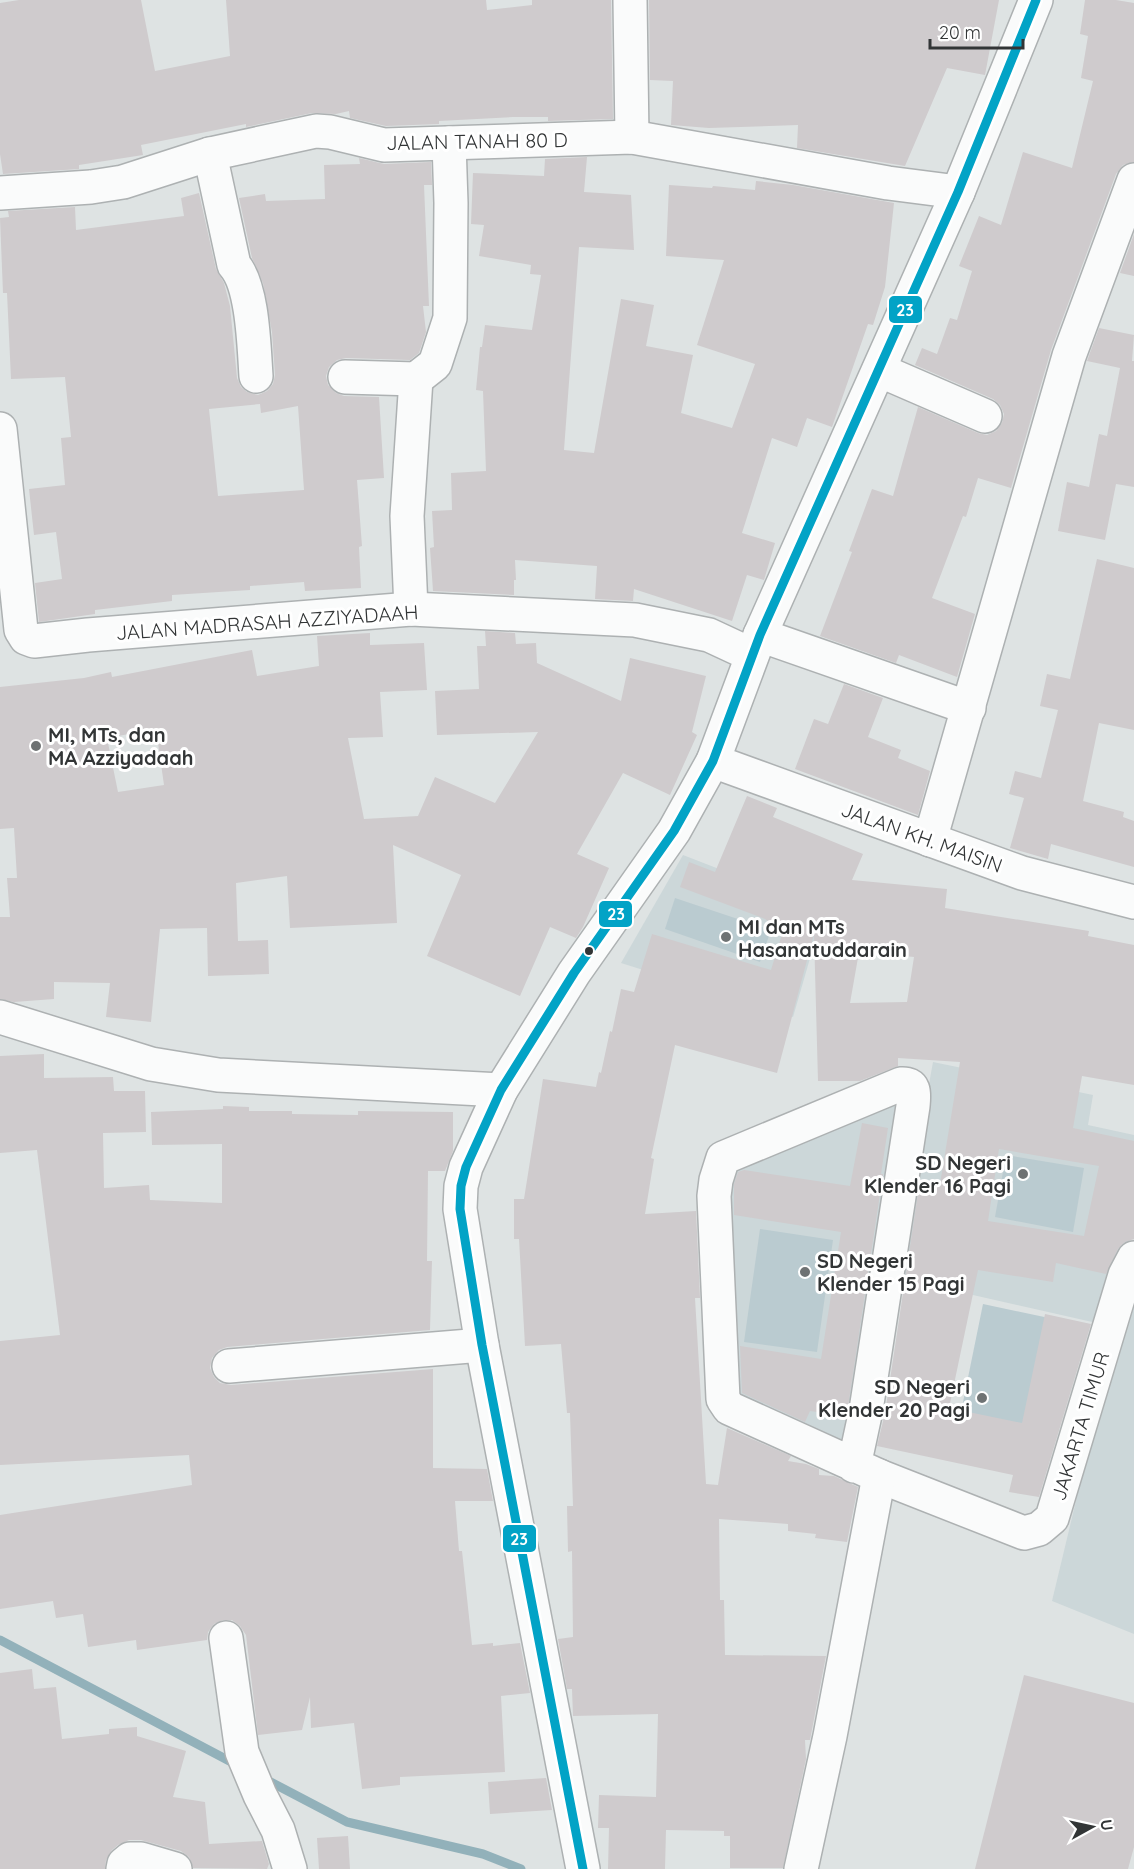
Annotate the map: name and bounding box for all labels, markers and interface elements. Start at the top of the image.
scale bar [930,12,1023,50]
text: 20 m [939,21,981,44]
street label: JALAN TANAH 80 D [386,127,568,155]
line badge: 23 [888,295,923,324]
text: 23 [896,300,914,320]
street label: JALAN MADRASAH AZZIYADAAH [115,599,419,645]
place label: MI, MTs, dan MA Azziyadaah [48,722,194,770]
marker: MI, MTs, dan MA Azziyadaah [29,739,43,753]
street label: JALAN KH. MAISIN [838,796,1006,878]
line badge: 23 [598,900,633,928]
text: 23 [607,904,625,924]
place label: MI dan MTs Hasanatuddarain [738,914,907,962]
marker: MI dan MTs Hasanatuddarain [719,930,733,944]
unlabelled marker [583,945,595,957]
place label: SD Negeri Klender 16 Pagi [864,1150,1011,1198]
marker: SD Negeri Klender 16 Pagi [1016,1167,1030,1181]
place label: SD Negeri Klender 15 Pagi [817,1248,965,1296]
marker: SD Negeri Klender 15 Pagi [798,1265,812,1279]
street label: JAKARTA TIMUR [1045,1349,1115,1503]
place label: SD Negeri Klender 20 Pagi [818,1374,970,1422]
marker: SD Negeri Klender 20 Pagi [975,1391,989,1405]
line badge: 23 [502,1524,537,1553]
text: 23 [510,1529,528,1549]
north arrow [1062,1797,1122,1857]
text: U [1096,1818,1118,1832]

